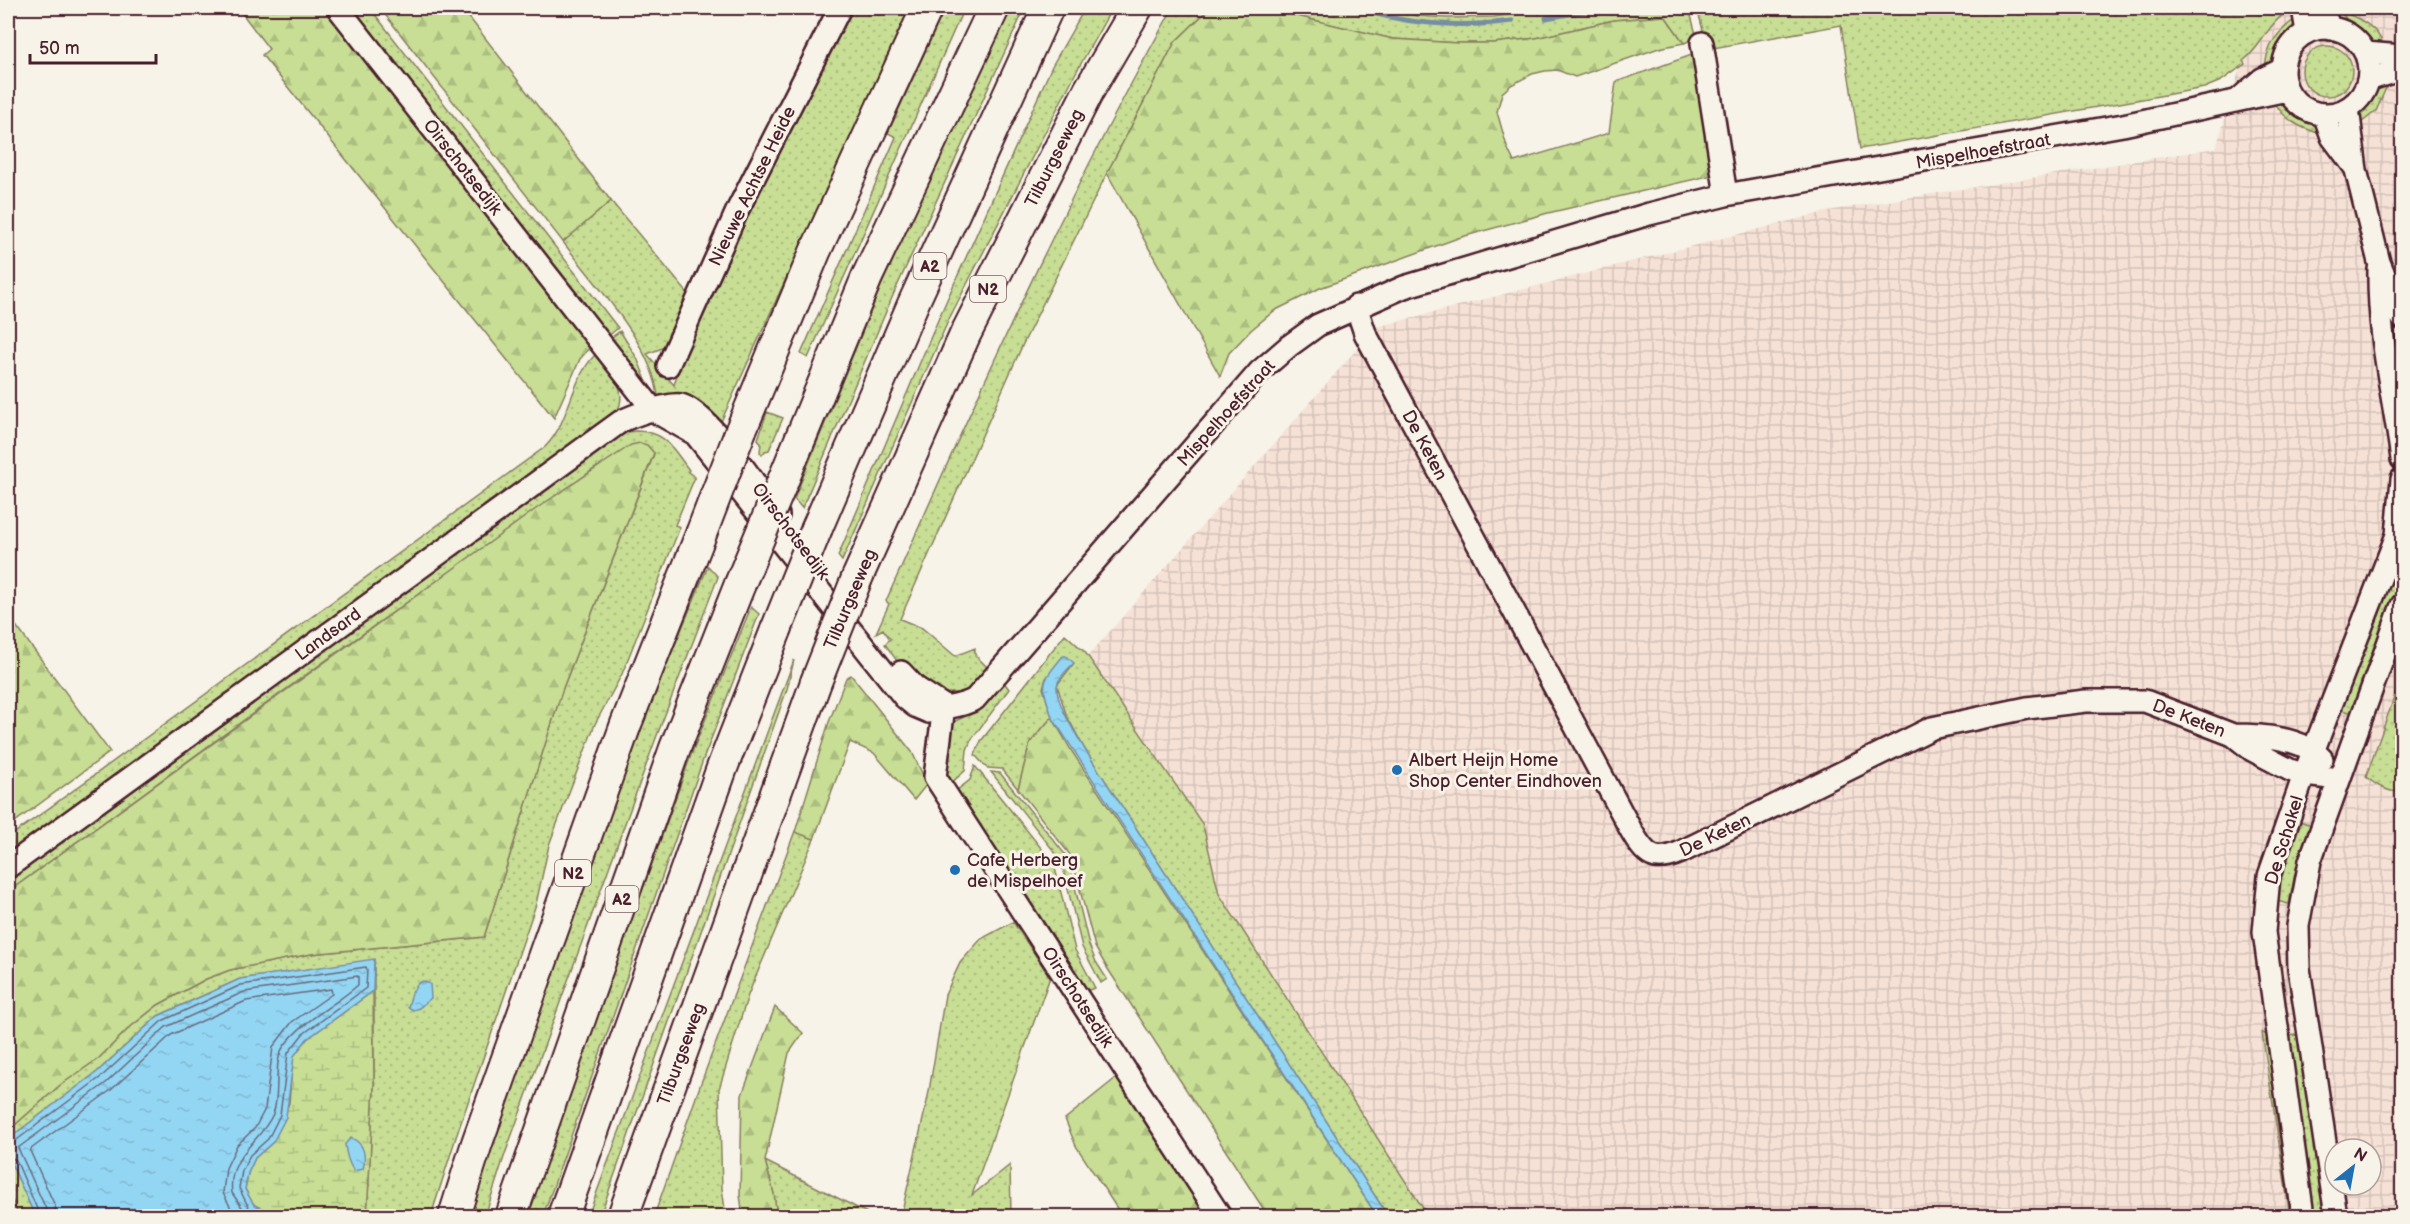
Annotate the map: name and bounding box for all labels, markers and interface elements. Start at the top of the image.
scale bar [30,27,156,65]
text: 50 m [39,38,80,59]
street label: Nieuwe Achtse Heide [705,103,800,269]
street label: Tilburgseweg [1021,106,1088,211]
street label: Oirschotsedijk [419,115,507,219]
street label: Mispelhoefstraat [1914,129,2052,174]
road number: A2 [914,253,946,279]
road number: N2 [970,276,1006,302]
street label: Mispelhoefstraat [1173,355,1280,471]
street label: De Keten [1397,407,1452,484]
street label: Oirschotsedijk [747,479,834,584]
street label: Tilburgseweg [820,546,881,653]
street label: Landsard [291,604,365,665]
street label: De Keten [2149,695,2228,742]
place label: Albert Heijn Home Shop Center Eindhoven [1409,750,1602,792]
marker: Albert Heijn Home Shop Center Eindhoven [1390,763,1404,777]
street label: De Schakel [2261,793,2308,887]
street label: De Keten [1676,809,1754,862]
place label: Cafe Herberg de Mispelhoef [967,850,1083,892]
road number: N2 [555,860,591,886]
marker: Cafe Herberg de Mispelhoef [948,863,962,877]
road number: A2 [606,886,638,912]
street label: Oirschotsedijk [1037,943,1118,1052]
street label: Tilburgseweg [653,1000,710,1108]
north arrow [2323,1137,2383,1197]
text: N [2350,1144,2370,1167]

